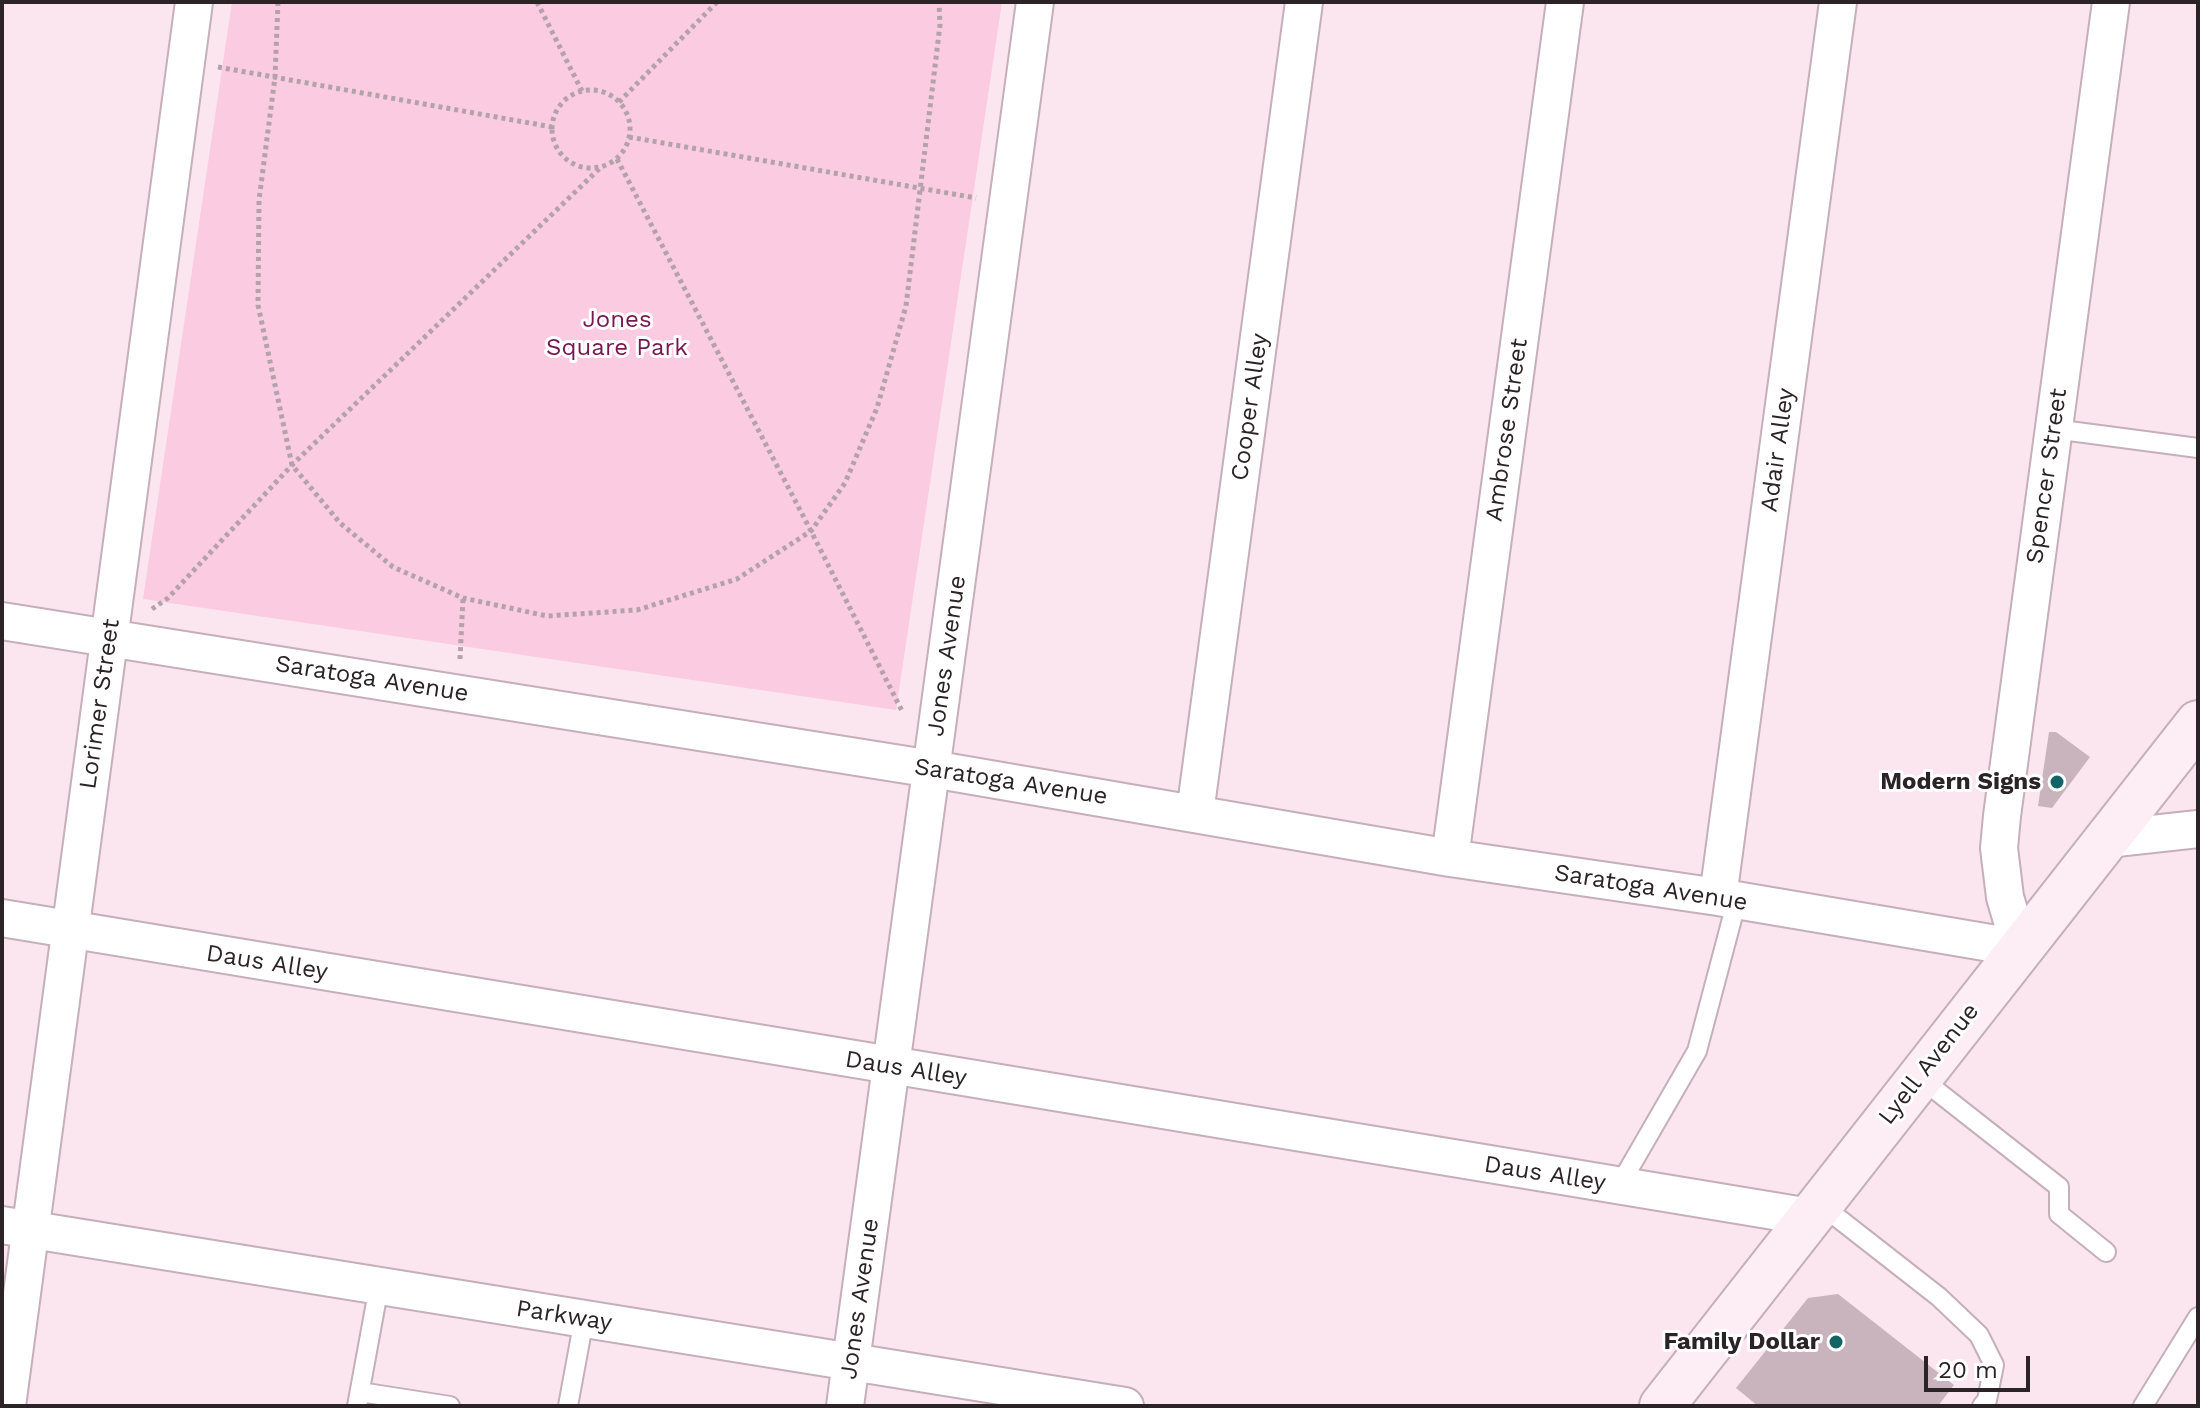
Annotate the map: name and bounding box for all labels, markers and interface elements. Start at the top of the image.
park label: Jones Square Park [546,306,688,362]
street label: Cooper Alley [1225,332,1275,482]
street label: Ambrose Street [1480,337,1534,523]
street label: Adair Alley [1755,386,1801,514]
street label: Spencer Street [2020,387,2074,565]
street label: Jones Avenue [921,574,973,738]
street label: Lorimer Street [74,617,126,791]
street label: Saratoga Avenue [273,650,471,708]
street label: Saratoga Avenue [912,753,1110,811]
place label: Modern Signs [1880,768,2041,796]
marker: Modern Signs [2048,773,2066,791]
street label: Saratoga Avenue [1552,859,1750,917]
street label: Daus Alley [204,939,330,987]
street label: Lyell Avenue [1873,998,1985,1130]
street label: Daus Alley [843,1045,969,1093]
street label: Daus Alley [1482,1150,1608,1198]
street label: Jones Avenue [834,1217,886,1381]
street label: Parkway [514,1294,614,1338]
place label: Family Dollar [1663,1328,1820,1356]
marker: Family Dollar [1827,1333,1845,1351]
scale bar [1928,1340,2034,1390]
text: 20 m [1938,1356,1998,1384]

